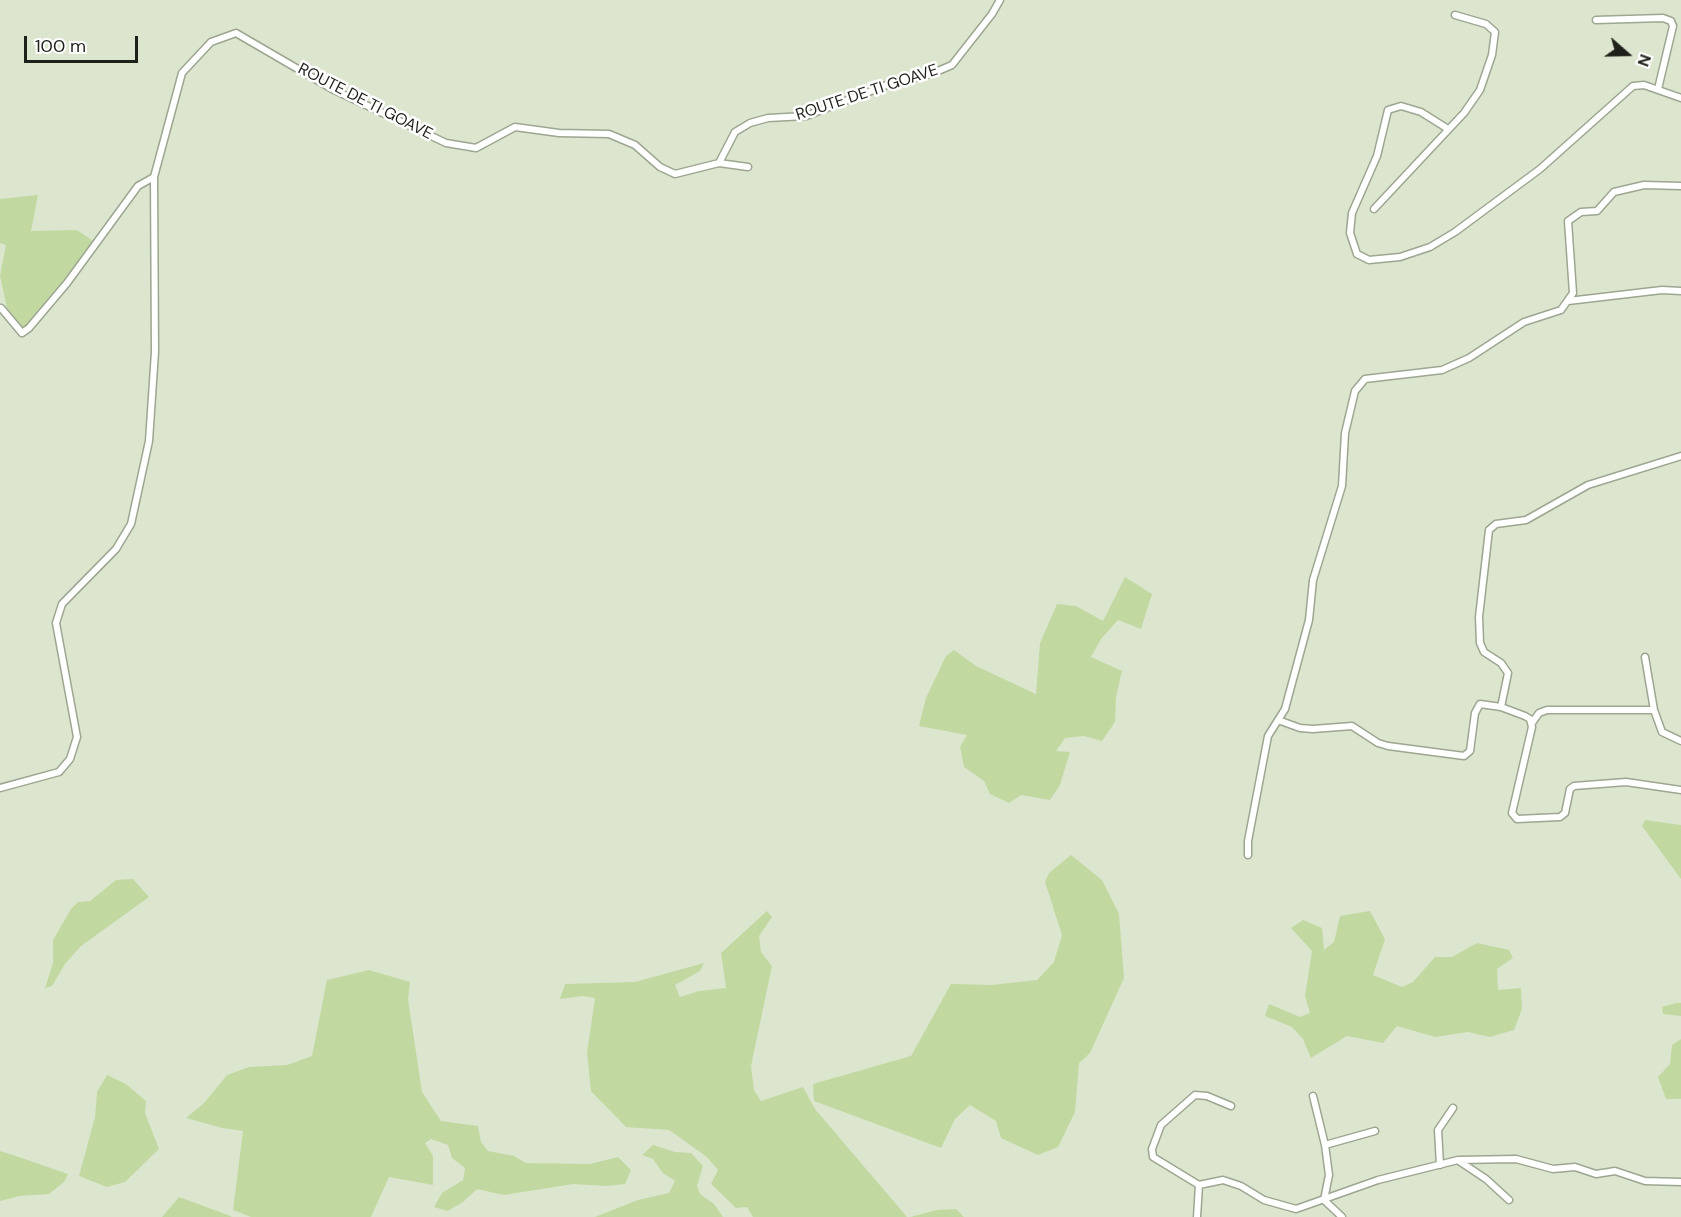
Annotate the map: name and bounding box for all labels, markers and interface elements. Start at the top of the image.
scale bar [27,24,141,62]
north arrow [1597,24,1657,84]
text: 100 m [35,34,86,58]
text: N [1633,51,1656,69]
street label: ROUTE DE TI GOAVE [295,60,435,144]
street label: ROUTE DE TI GOAVE [793,61,941,125]

